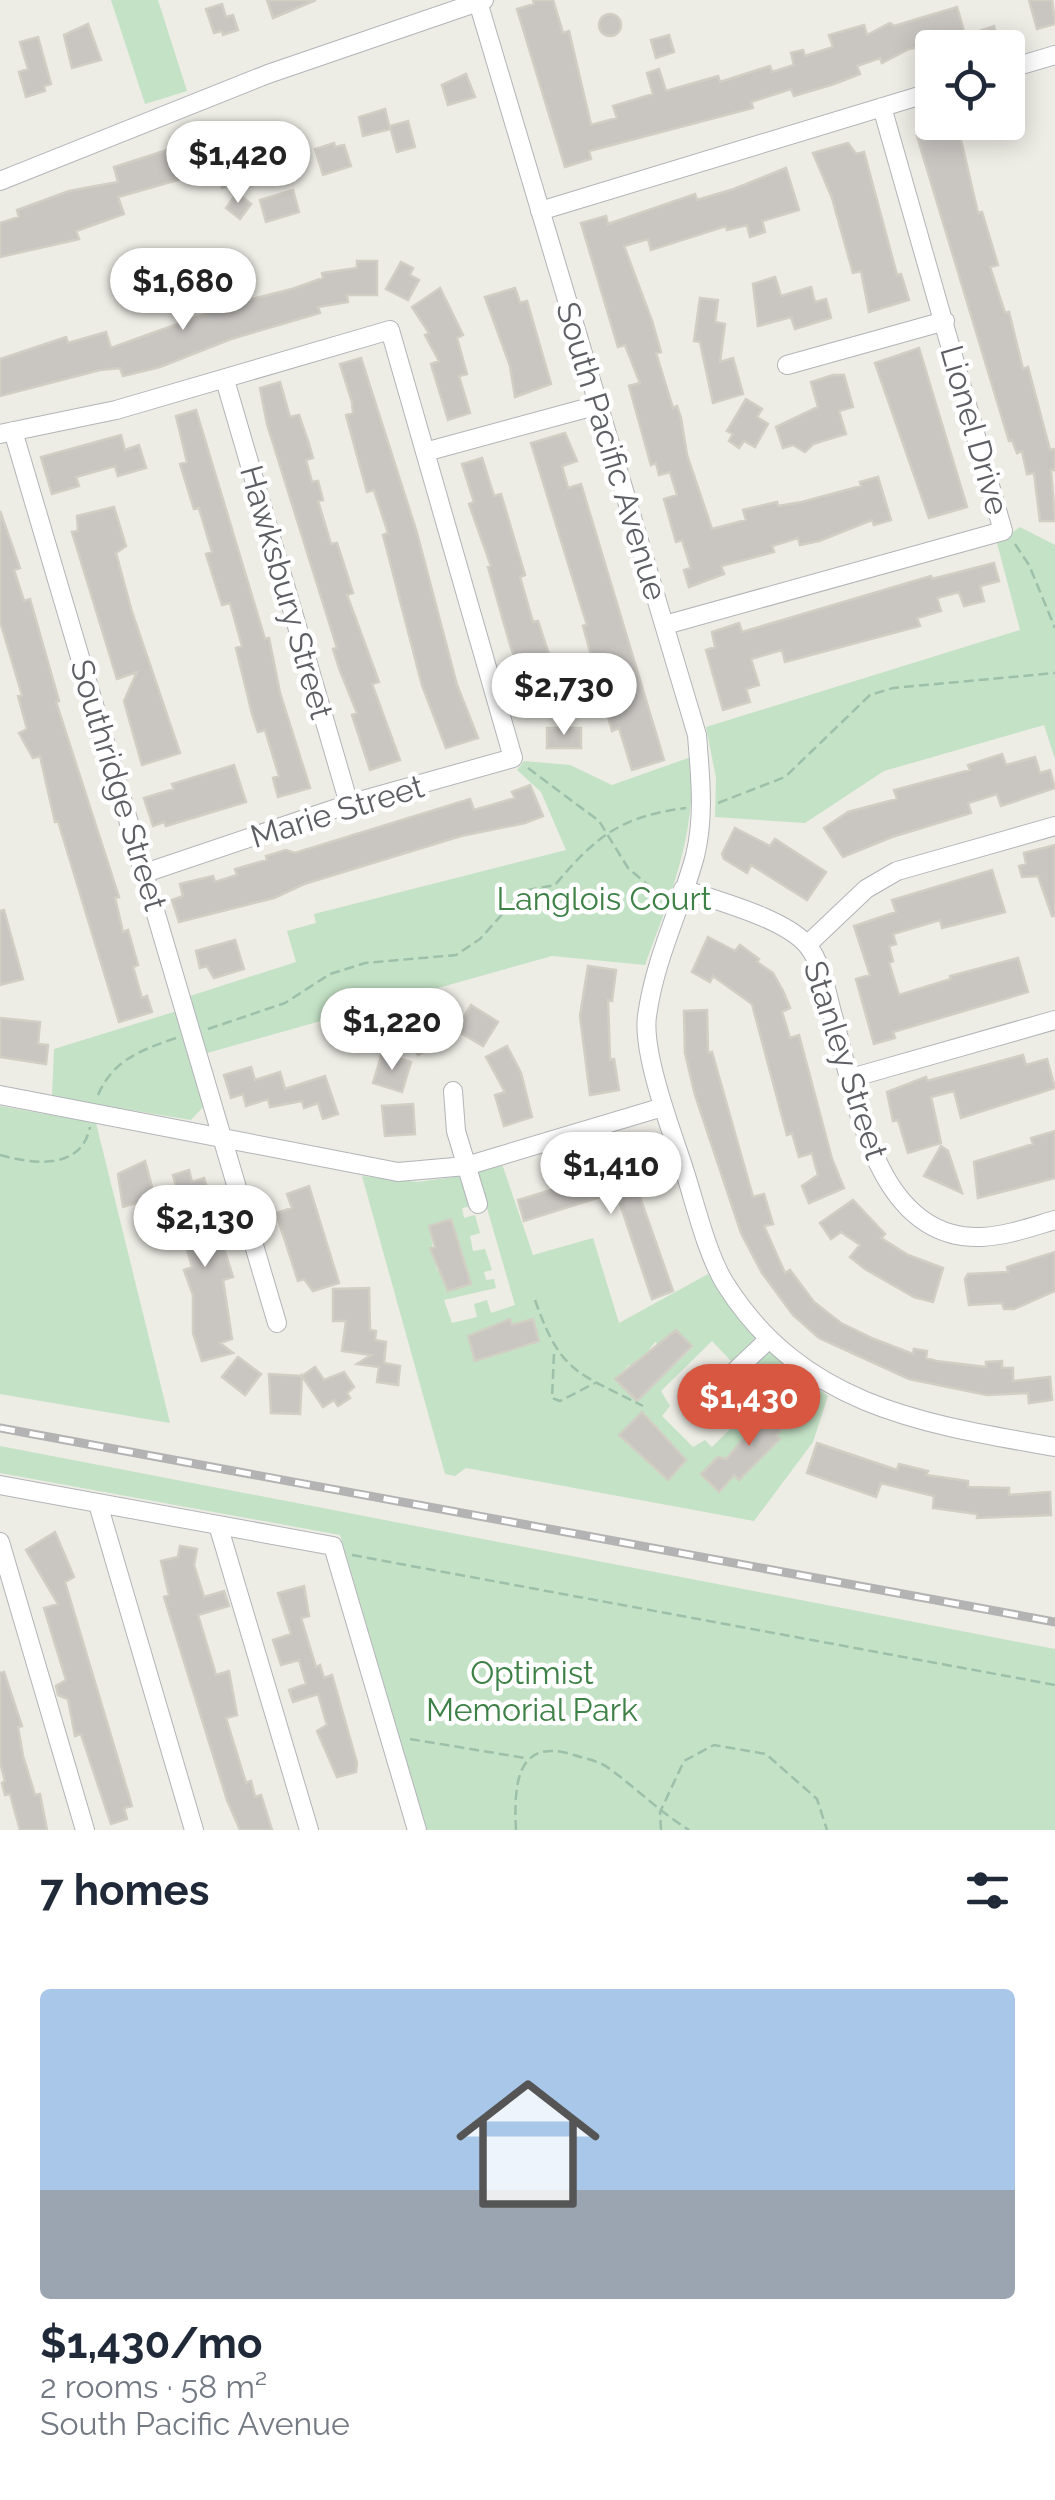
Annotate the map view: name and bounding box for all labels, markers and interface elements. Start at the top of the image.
map controls [915,30,1025,140]
button: locate [915,30,1025,140]
pin: $1,420 [157,121,319,206]
text: $1,420 [188,135,288,172]
pin: $1,680 [102,248,264,333]
text: $1,680 [132,262,234,299]
street label: South Pacific Avenue [549,297,675,605]
street label: Lionel Drive [933,341,1017,519]
street label: Hawksbury Street [233,461,341,723]
pin: $2,730 [483,653,645,738]
street label: Southridge Street [63,655,175,915]
text: $2,730 [514,667,614,704]
street label: Marie Street [246,767,428,855]
park label: Langlois Court [497,880,712,917]
street label: Stanley Street [797,956,896,1164]
pin: $1,220 [311,988,473,1073]
text: $1,220 [342,1002,442,1039]
pin: $1,410 [530,1132,692,1217]
text: $1,410 [562,1146,660,1183]
pin: $2,130 [124,1185,286,1270]
text: $2,130 [155,1199,255,1236]
pin: $1,430 [668,1364,830,1449]
text: $1,430 [699,1378,799,1415]
park label: Optimist Memorial Park [426,1654,638,1728]
icon: filters [960,1863,1015,1918]
text: 7 homes [40,1866,209,1915]
icon: home [438,2054,618,2234]
text: $1,430/mo [40,2319,262,2368]
text: 2 rooms · 58 m² [40,2368,267,2405]
text: South Pacific Avenue [40,2405,350,2442]

